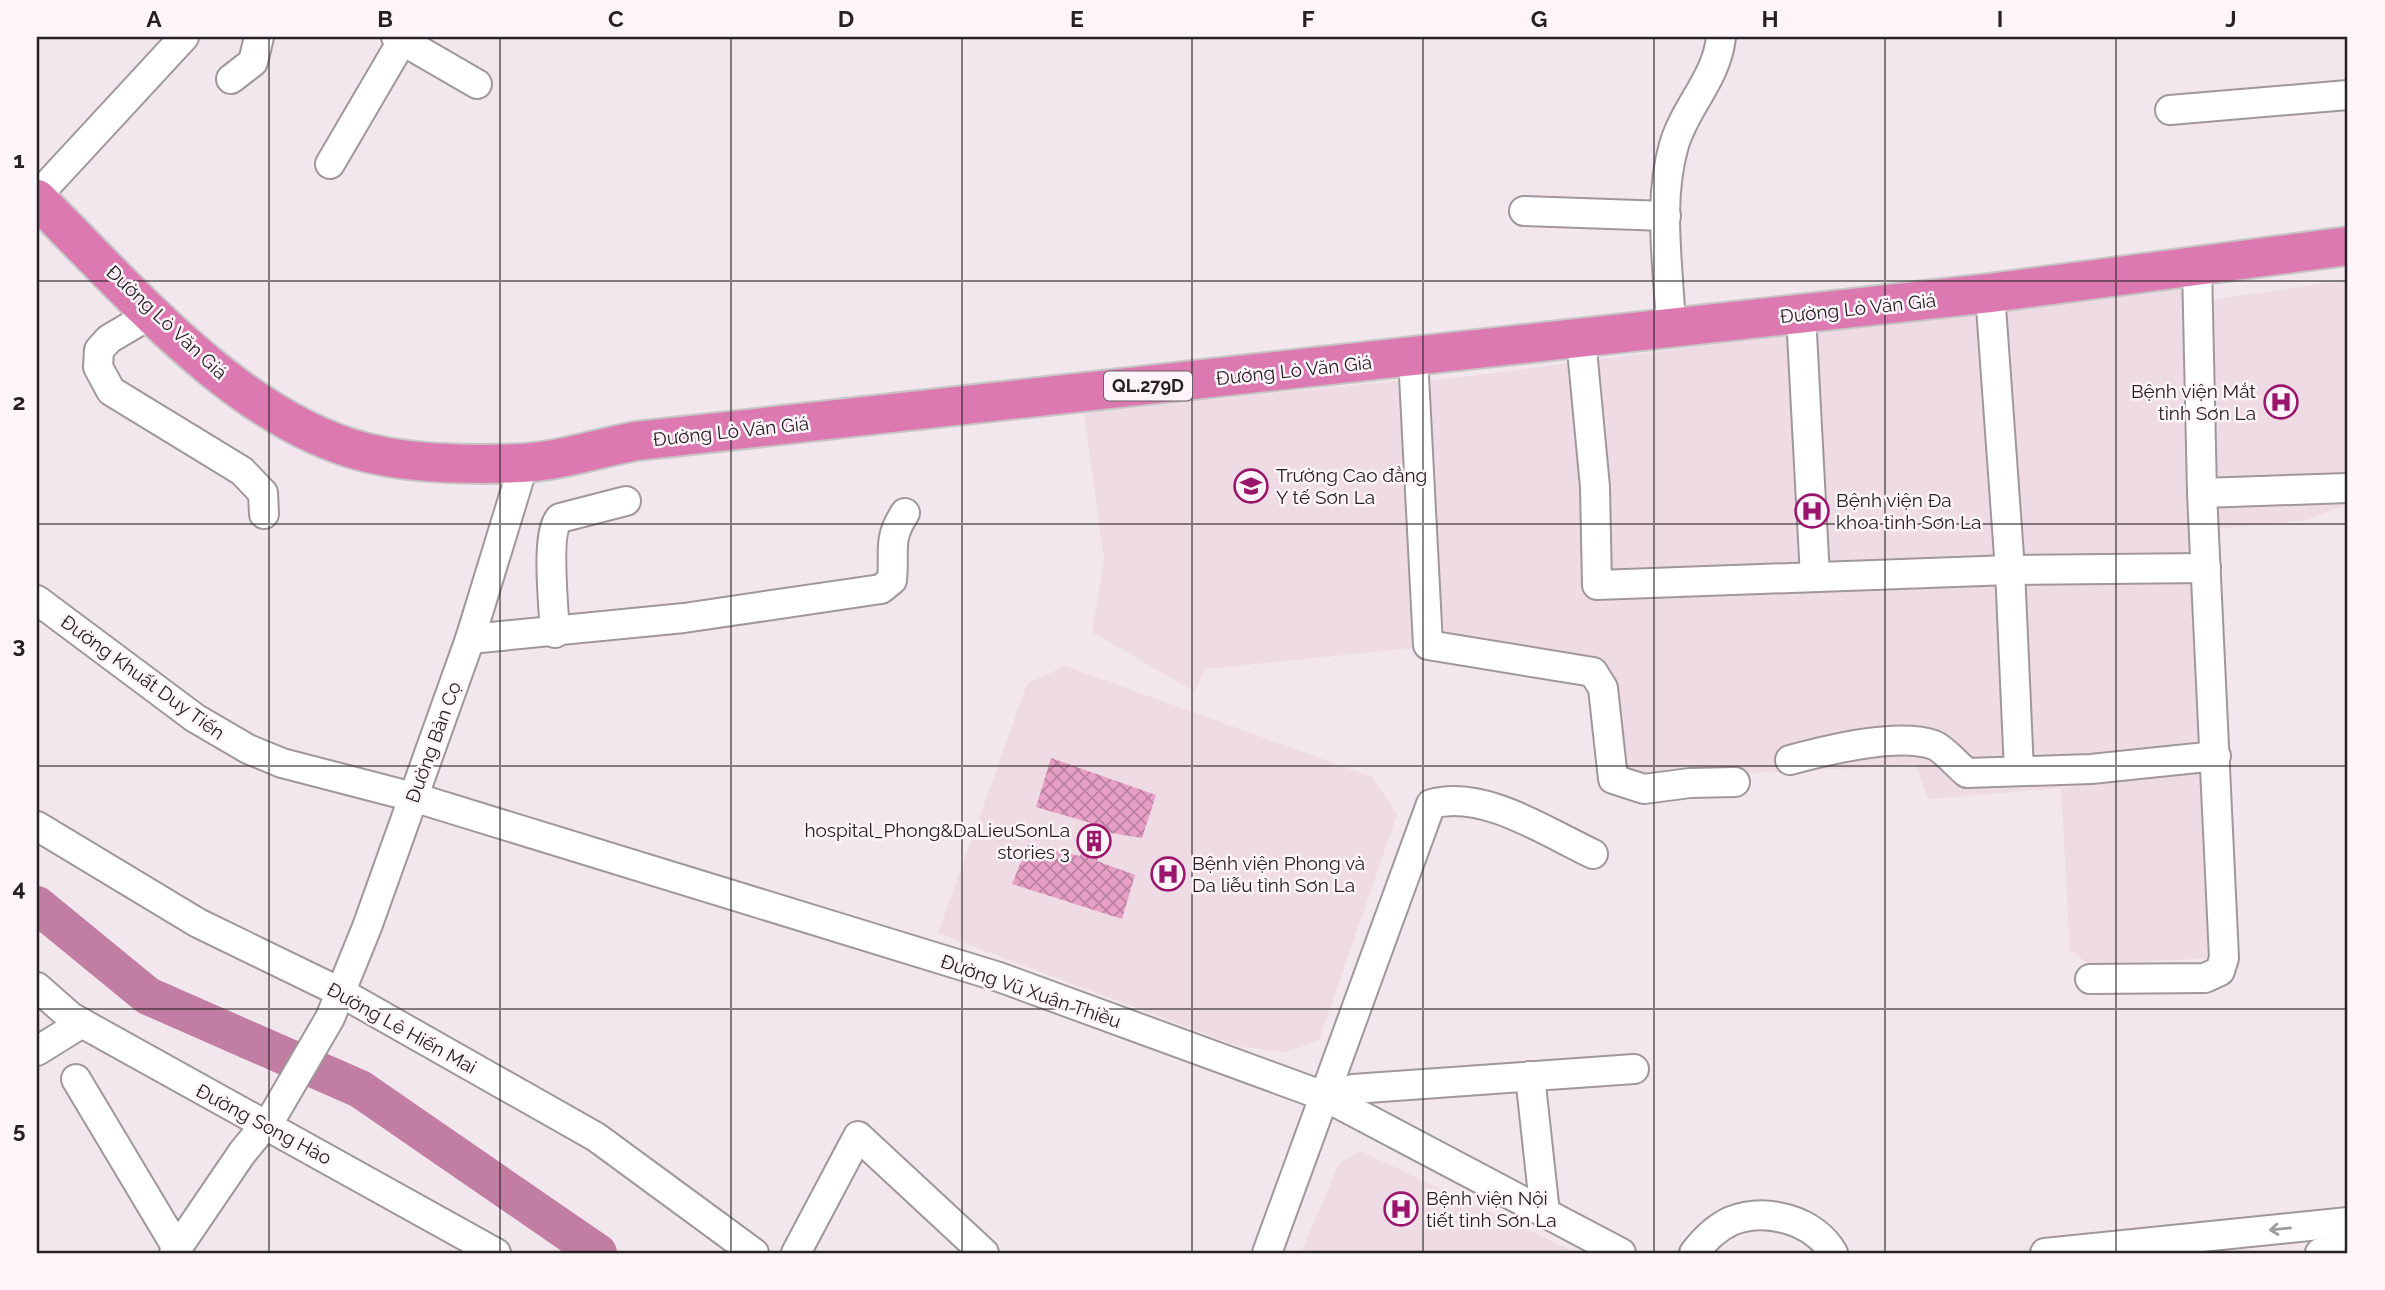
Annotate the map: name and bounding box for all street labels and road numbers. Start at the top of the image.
street label: Đường Lò Văn Giá [102,261,232,383]
street label: Đường Lò Văn Giá [1779,289,1937,327]
street label: Đường Lò Văn Giá [1215,351,1373,389]
road number: QL.279D [1104,372,1192,400]
street label: Đường Lò Văn Giá [652,412,810,450]
street label: Đường Khuất Duy Tiến [57,610,229,744]
street label: Đường Bản Cọ [401,678,465,806]
street label: Đường Vũ Xuân Thiều [938,950,1124,1032]
street label: Đường Lê Hiến Mai [324,978,480,1078]
street label: Đường Song Hào [193,1079,335,1169]

